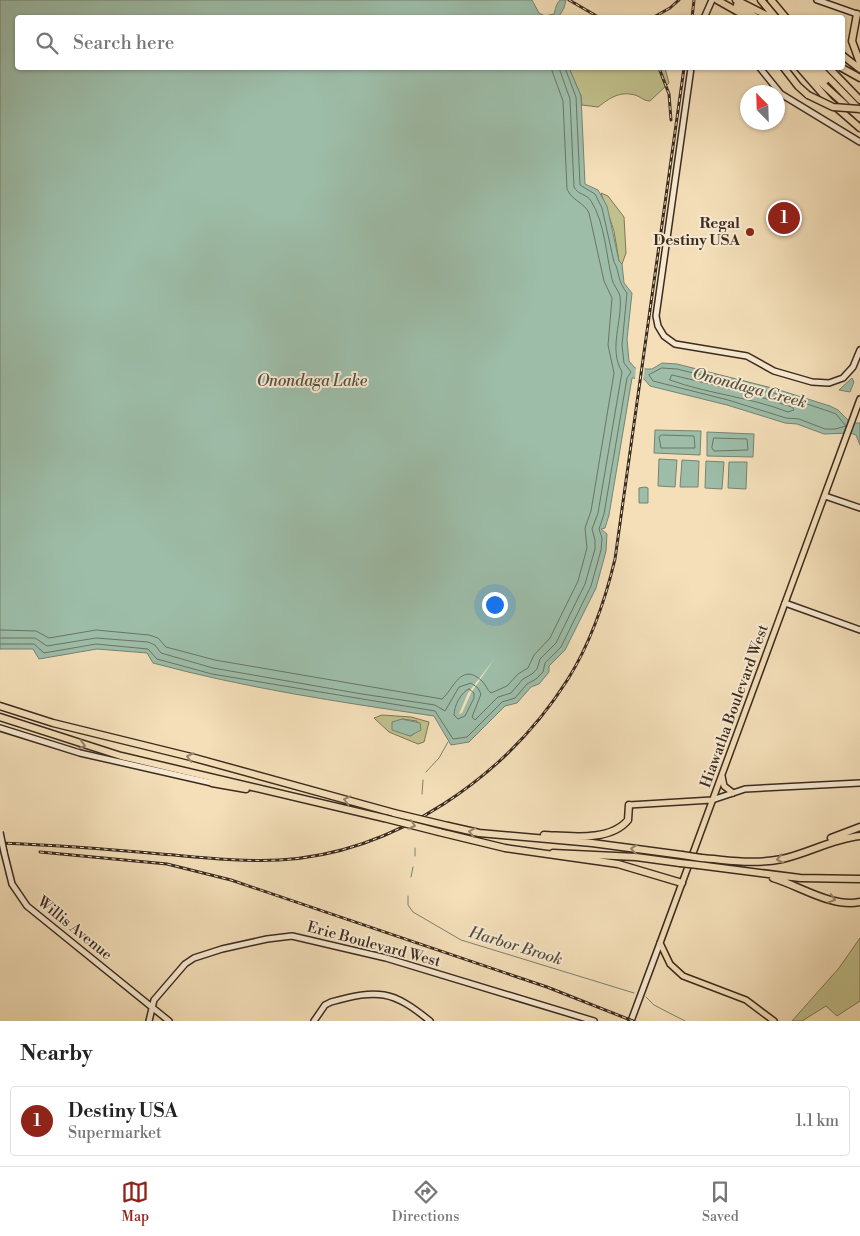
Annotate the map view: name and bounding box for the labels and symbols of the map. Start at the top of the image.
north arrow [740,85,785,130]
pin: 1 [768,199,800,237]
place label: Regal Destiny USA [653,214,740,250]
marker: Regal Destiny USA [744,226,756,238]
water label: Onondaga Creek [691,363,809,413]
water label: Onondaga Lake [257,371,368,391]
your location [482,592,508,618]
street label: Hiawatha Boulevard West [696,621,773,790]
one-way arrow [78,739,86,749]
one-way arrow [186,752,194,763]
one-way arrow [342,795,351,806]
one-way arrow [407,819,415,829]
one-way arrow [468,827,477,838]
one-way arrow [630,844,638,855]
one-way arrow [775,853,784,864]
street label: Willis Avenue [33,892,116,964]
one-way arrow [828,894,836,904]
street label: Erie Boulevard West [305,918,443,972]
water label: Harbor Brook [465,922,565,970]

